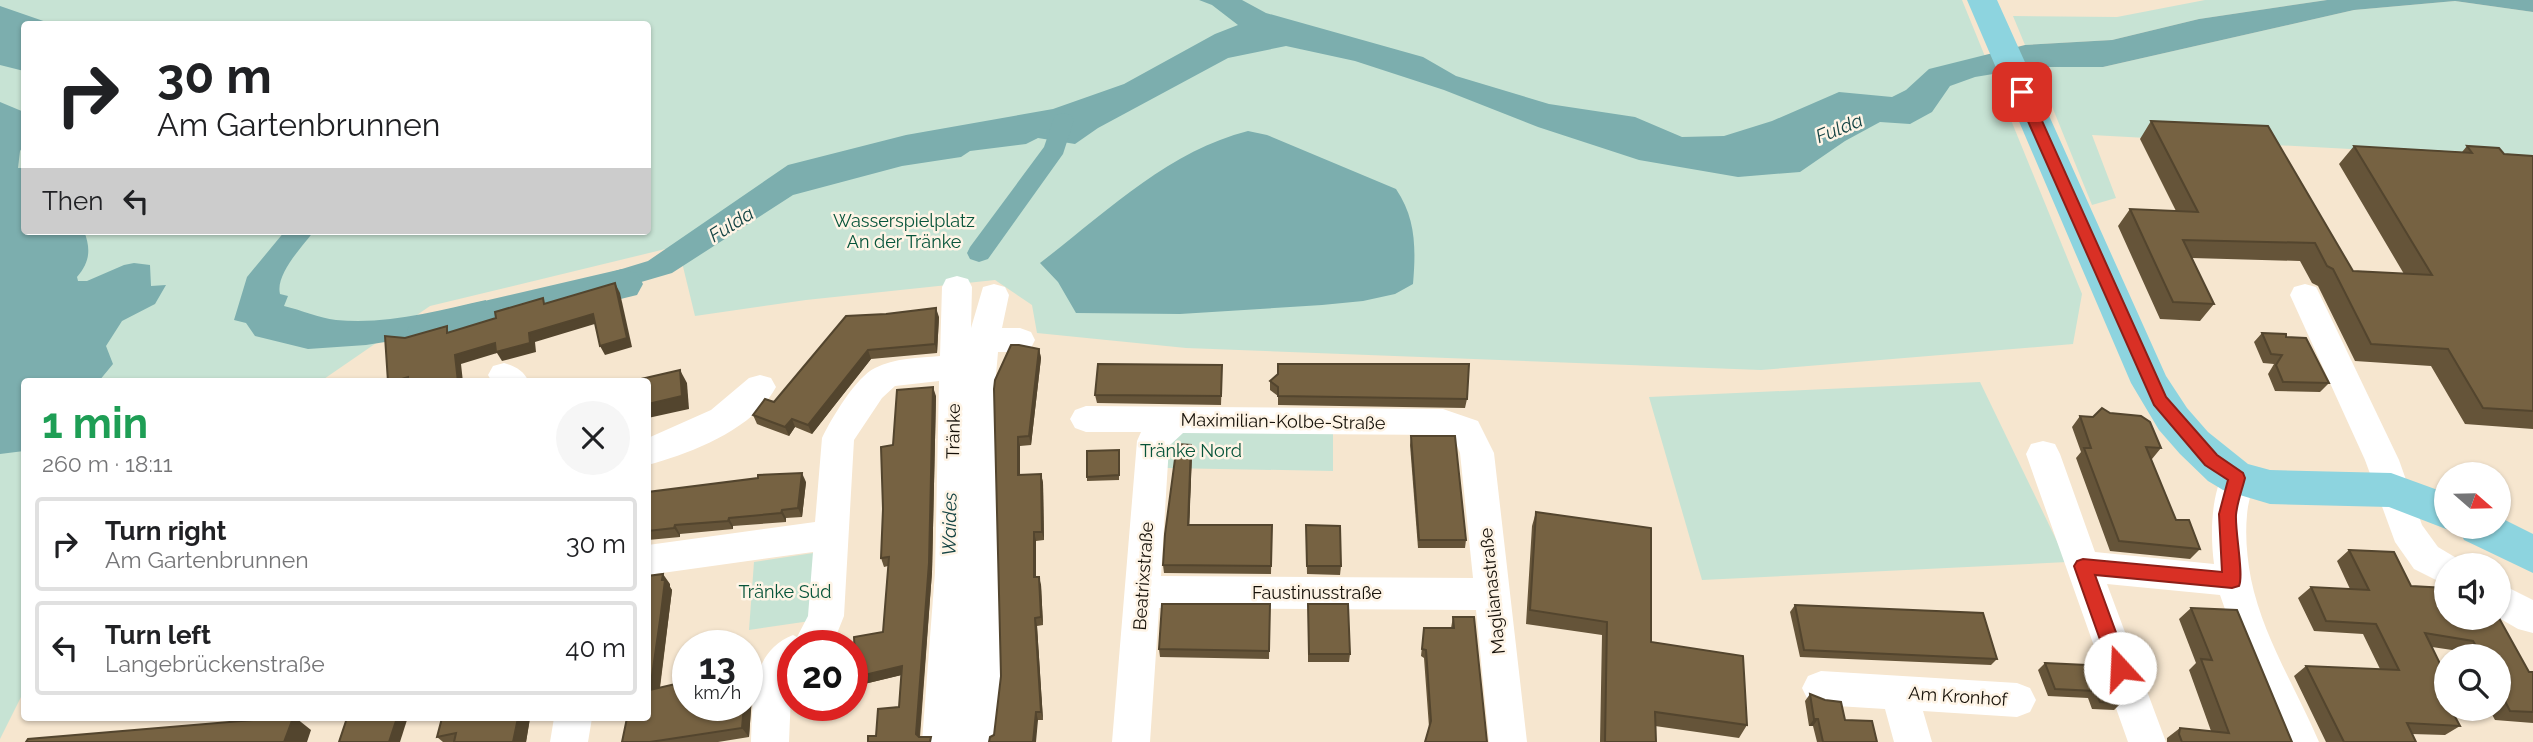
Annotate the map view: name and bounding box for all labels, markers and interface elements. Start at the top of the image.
text: 30 m [157,47,272,104]
icon: right [42,49,133,140]
pin [1992,62,2052,122]
icon: arrive [2003,73,2041,111]
text: Am Gartenbrunnen [157,106,440,143]
water label: Fulda [1812,109,1866,147]
icon: left [117,182,155,220]
text: Then [42,186,103,216]
water label: Fulda [704,202,758,246]
park label: Wasserspielplatz An der Tränke [833,210,975,252]
text: 1 min [42,399,148,448]
button: close [556,401,630,475]
street label: Tränke [942,403,964,459]
street label: Maximilian-Kolbe-Straße [1180,409,1386,433]
park label: Tränke Nord [1140,440,1242,461]
text: 260 m · 18:11 [42,450,173,477]
north arrow [2434,462,2511,539]
map controls [2434,462,2511,721]
water label: Waides [937,492,961,556]
text: Turn right [105,516,226,546]
street label: Beatrixstraße [1129,521,1157,631]
icon: right [46,525,84,563]
street label: Maglianastraße [1475,526,1509,655]
text: 30 m [566,529,626,559]
text: Am Gartenbrunnen [105,546,309,573]
button: sound [2434,553,2511,630]
park label: Tränke Süd [739,581,831,602]
street label: Faustinusstraße [1252,582,1382,603]
text: Turn left [105,620,211,650]
icon: left [46,629,84,667]
speed limit sign: 20 [777,630,868,721]
position arrow [2083,631,2157,705]
text: 40 m [565,633,626,663]
button: search [2434,644,2511,721]
text: 13 [699,646,736,687]
text: Langebrückenstraße [105,650,325,677]
text: km/h [694,682,741,703]
street label: Am Kronhof [1908,682,2009,710]

